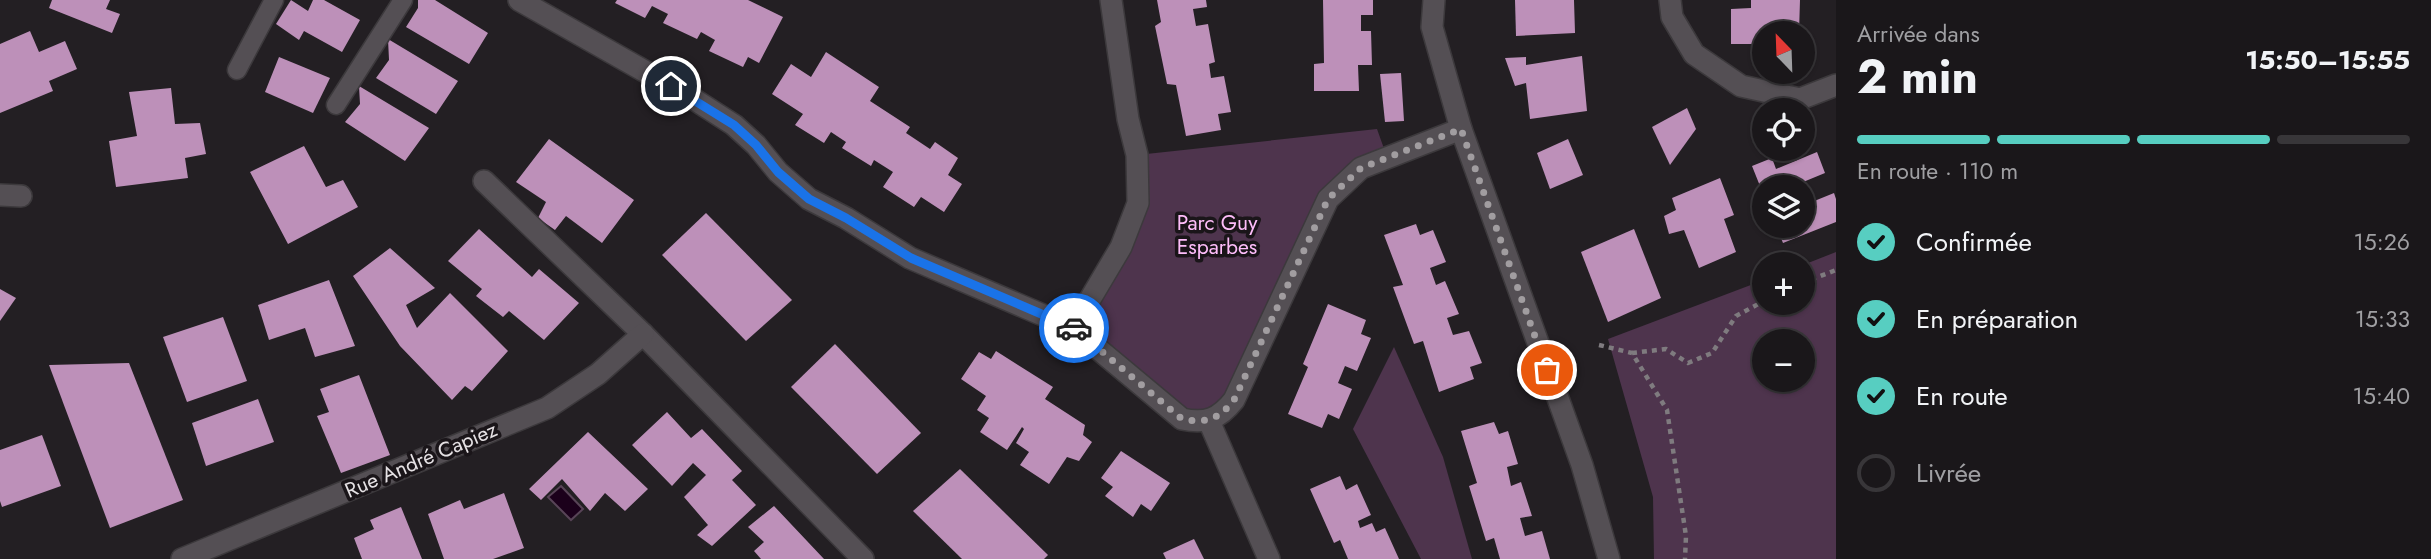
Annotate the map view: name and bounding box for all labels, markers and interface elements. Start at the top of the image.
text: Arrivée dans [1857,17,1980,51]
north arrow [1752,21,1815,84]
map controls [1752,21,1815,392]
text: 15:50–15:55 [2245,41,2410,79]
text: 2 min [1857,44,1978,110]
pin [641,56,701,116]
icon: home [652,67,690,105]
button: locate [1752,98,1815,161]
text: En route · 110 m [1857,154,2018,188]
button: layers [1752,175,1815,238]
park label: Parc Guy Esparbes [1177,208,1258,262]
icon: check [1857,223,1895,261]
text: Confirmée [1916,223,2032,261]
text: 15:26 [2353,225,2410,259]
button: + [1752,252,1815,315]
courier [1039,293,1109,363]
icon: check [1857,300,1895,338]
text: En préparation [1916,300,2078,338]
text: 15:33 [2355,302,2410,336]
icon: car [1055,309,1093,347]
button: − [1752,329,1815,392]
pin [1517,340,1577,400]
icon: bag [1528,351,1566,389]
icon: check [1857,377,1895,415]
text: En route [1916,377,2008,415]
text: 15:40 [2353,379,2410,413]
street label: Rue André Capiez [340,414,502,506]
text: Livrée [1916,454,1981,492]

